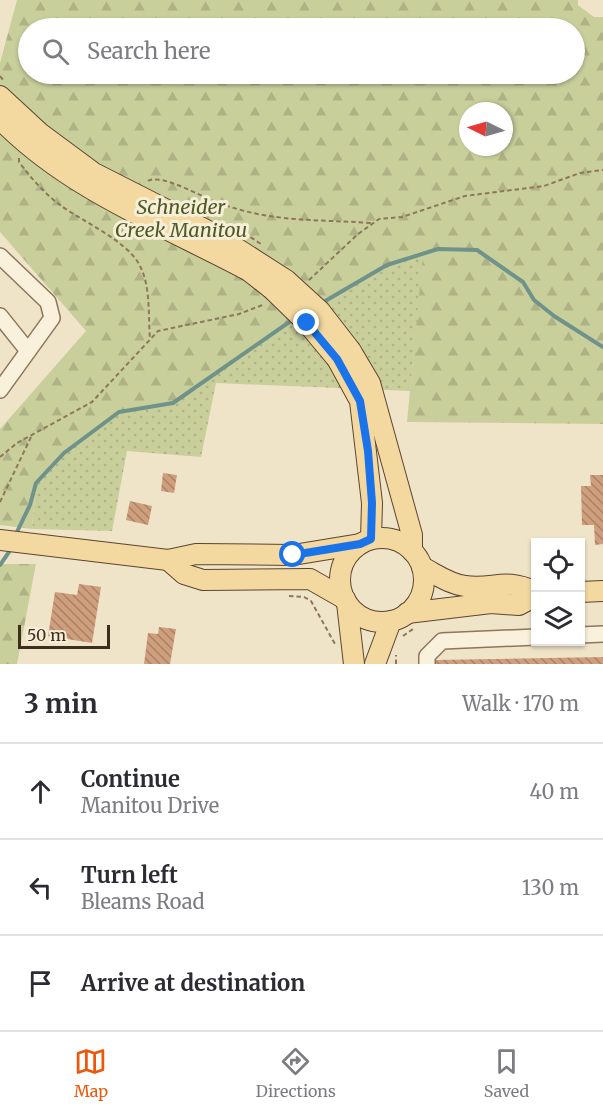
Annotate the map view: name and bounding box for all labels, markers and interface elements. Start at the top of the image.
search box [18,18,585,84]
icon: search [39,35,72,68]
text: Search here [87,37,210,65]
north arrow [459,102,513,156]
park label: Schneider Creek Manitou [115,194,247,242]
route end [293,309,319,335]
map controls [531,538,585,646]
button: locate [531,538,585,592]
route start [279,541,305,567]
button: layers [531,592,585,646]
scale bar [18,622,110,650]
text: 50 m [27,625,66,645]
text: 3 min [24,687,98,720]
text: Walk · 170 m [462,691,579,716]
text: Continue [81,765,180,793]
icon: ahead [24,775,57,808]
text: 40 m [529,779,579,804]
text: Manitou Drive [81,793,219,818]
text: Turn left [81,861,178,889]
icon: left [24,871,57,904]
text: 130 m [522,875,579,900]
text: Bleams Road [81,889,205,914]
icon: arrive [24,967,57,1000]
text: Arrive at destination [81,969,305,997]
tab: Map [74,1045,108,1101]
tab: Directions [256,1045,336,1101]
tab: Saved [484,1045,529,1101]

